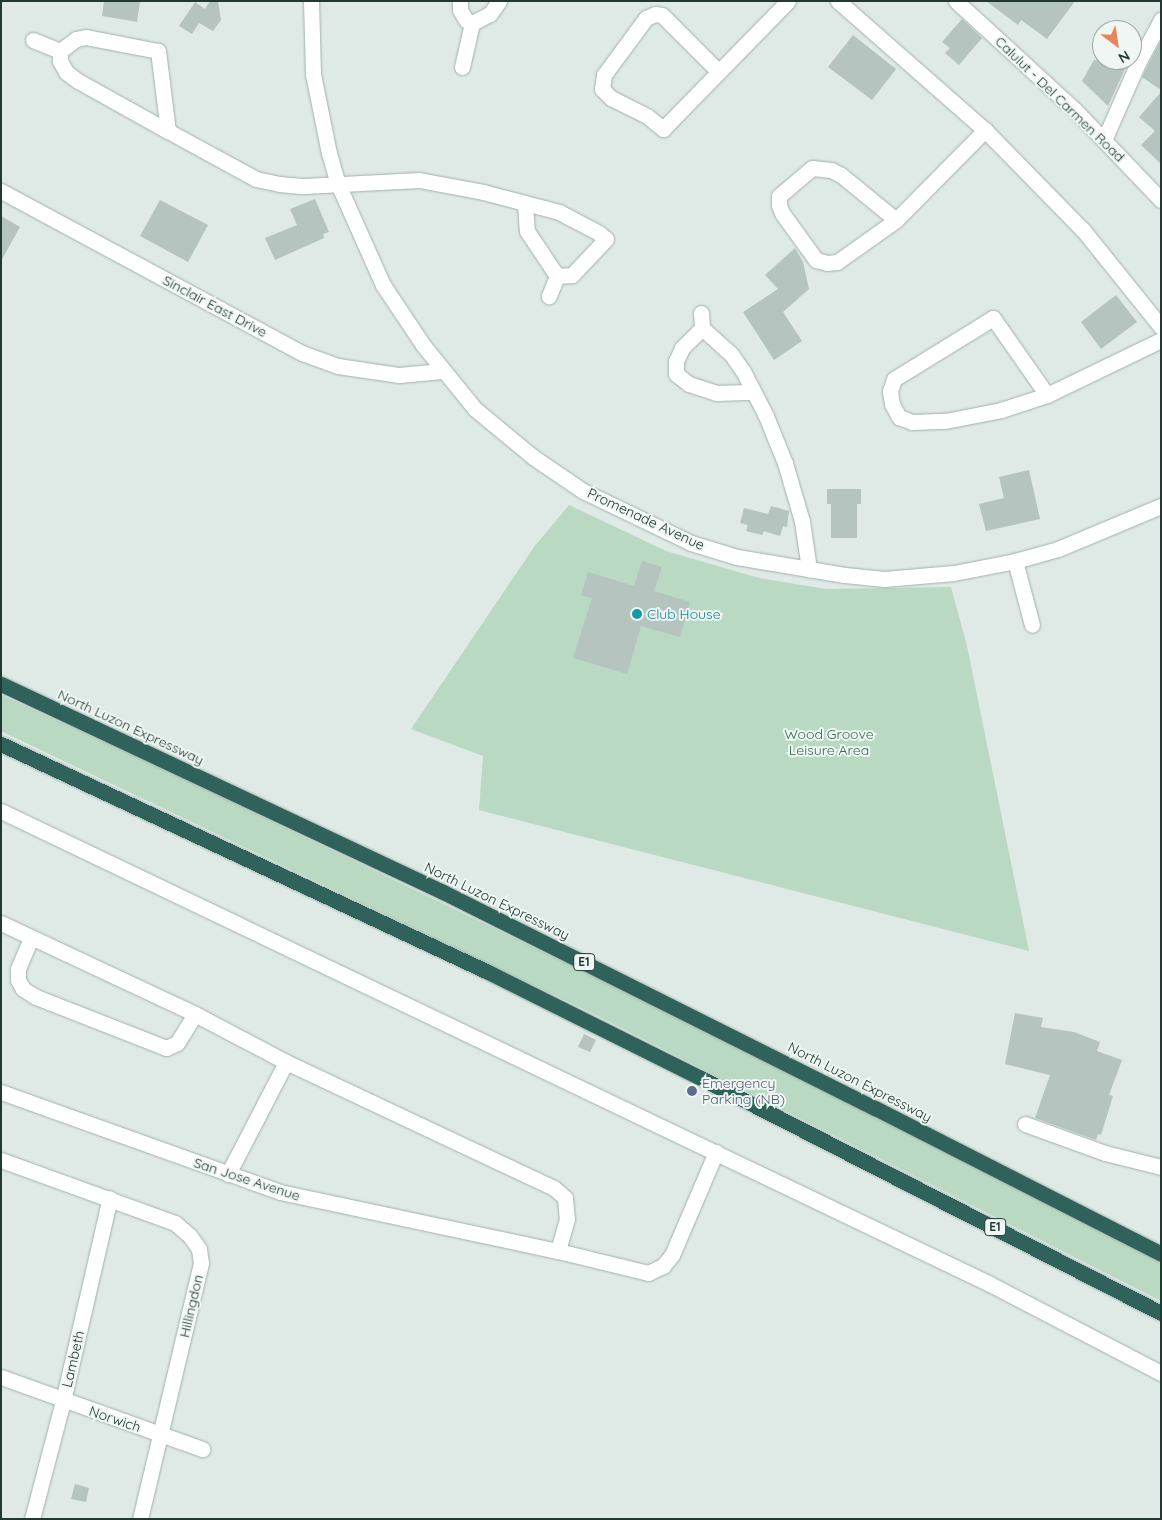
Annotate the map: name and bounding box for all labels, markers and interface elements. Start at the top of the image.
north arrow [1092,20,1142,70]
street label: Calulut - Del Carmen Road [992,33,1128,165]
text: N [1115,47,1133,67]
street label: Sinclair East Drive [160,271,270,341]
street label: Promenade Avenue [585,485,707,553]
place label: Club House [647,606,721,622]
marker: Club House [631,608,643,620]
street label: North Luzon Expressway [55,686,207,768]
park label: Wood Groove Leisure Area [784,726,874,759]
street label: North Luzon Expressway [422,859,572,943]
road number: E1 [573,952,595,972]
street label: North Luzon Expressway [785,1038,935,1126]
place label: Emergency Parking (NB) [702,1075,785,1108]
marker: Emergency Parking (NB) [686,1085,698,1097]
street label: San Jose Avenue [192,1154,302,1204]
road number: E1 [984,1218,1006,1236]
street label: Hillingdon [176,1273,206,1339]
street label: Lambeth [58,1329,88,1389]
street label: Norwich [87,1402,143,1436]

